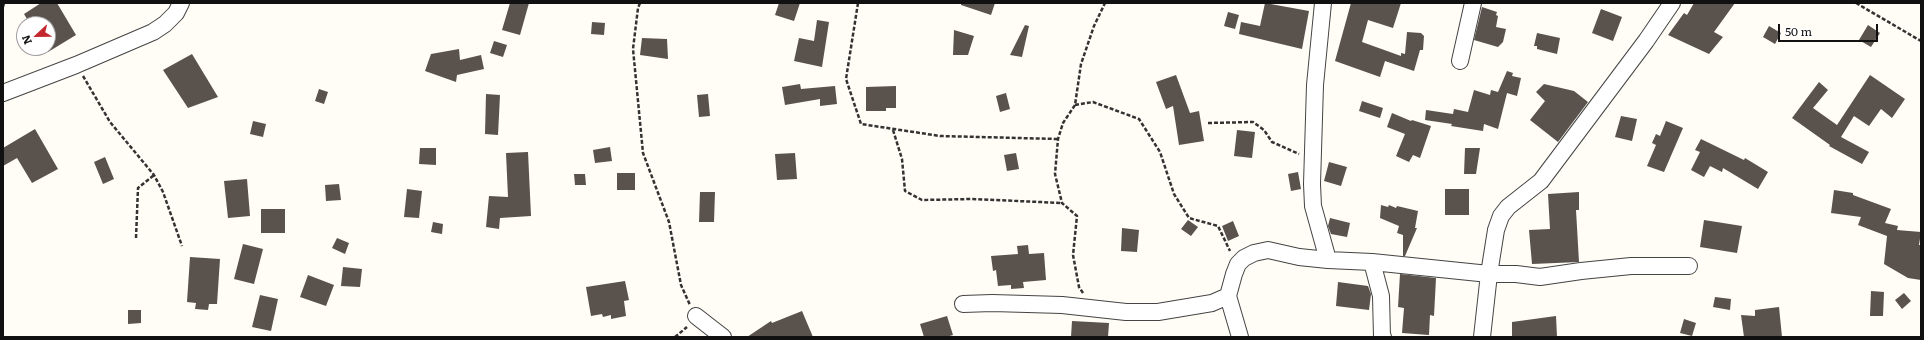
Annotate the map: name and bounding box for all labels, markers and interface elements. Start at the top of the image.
north arrow [16,16,56,56]
scale bar [1780,16,1880,42]
text: 50 m [1785,22,1812,40]
text: N [17,33,35,47]

